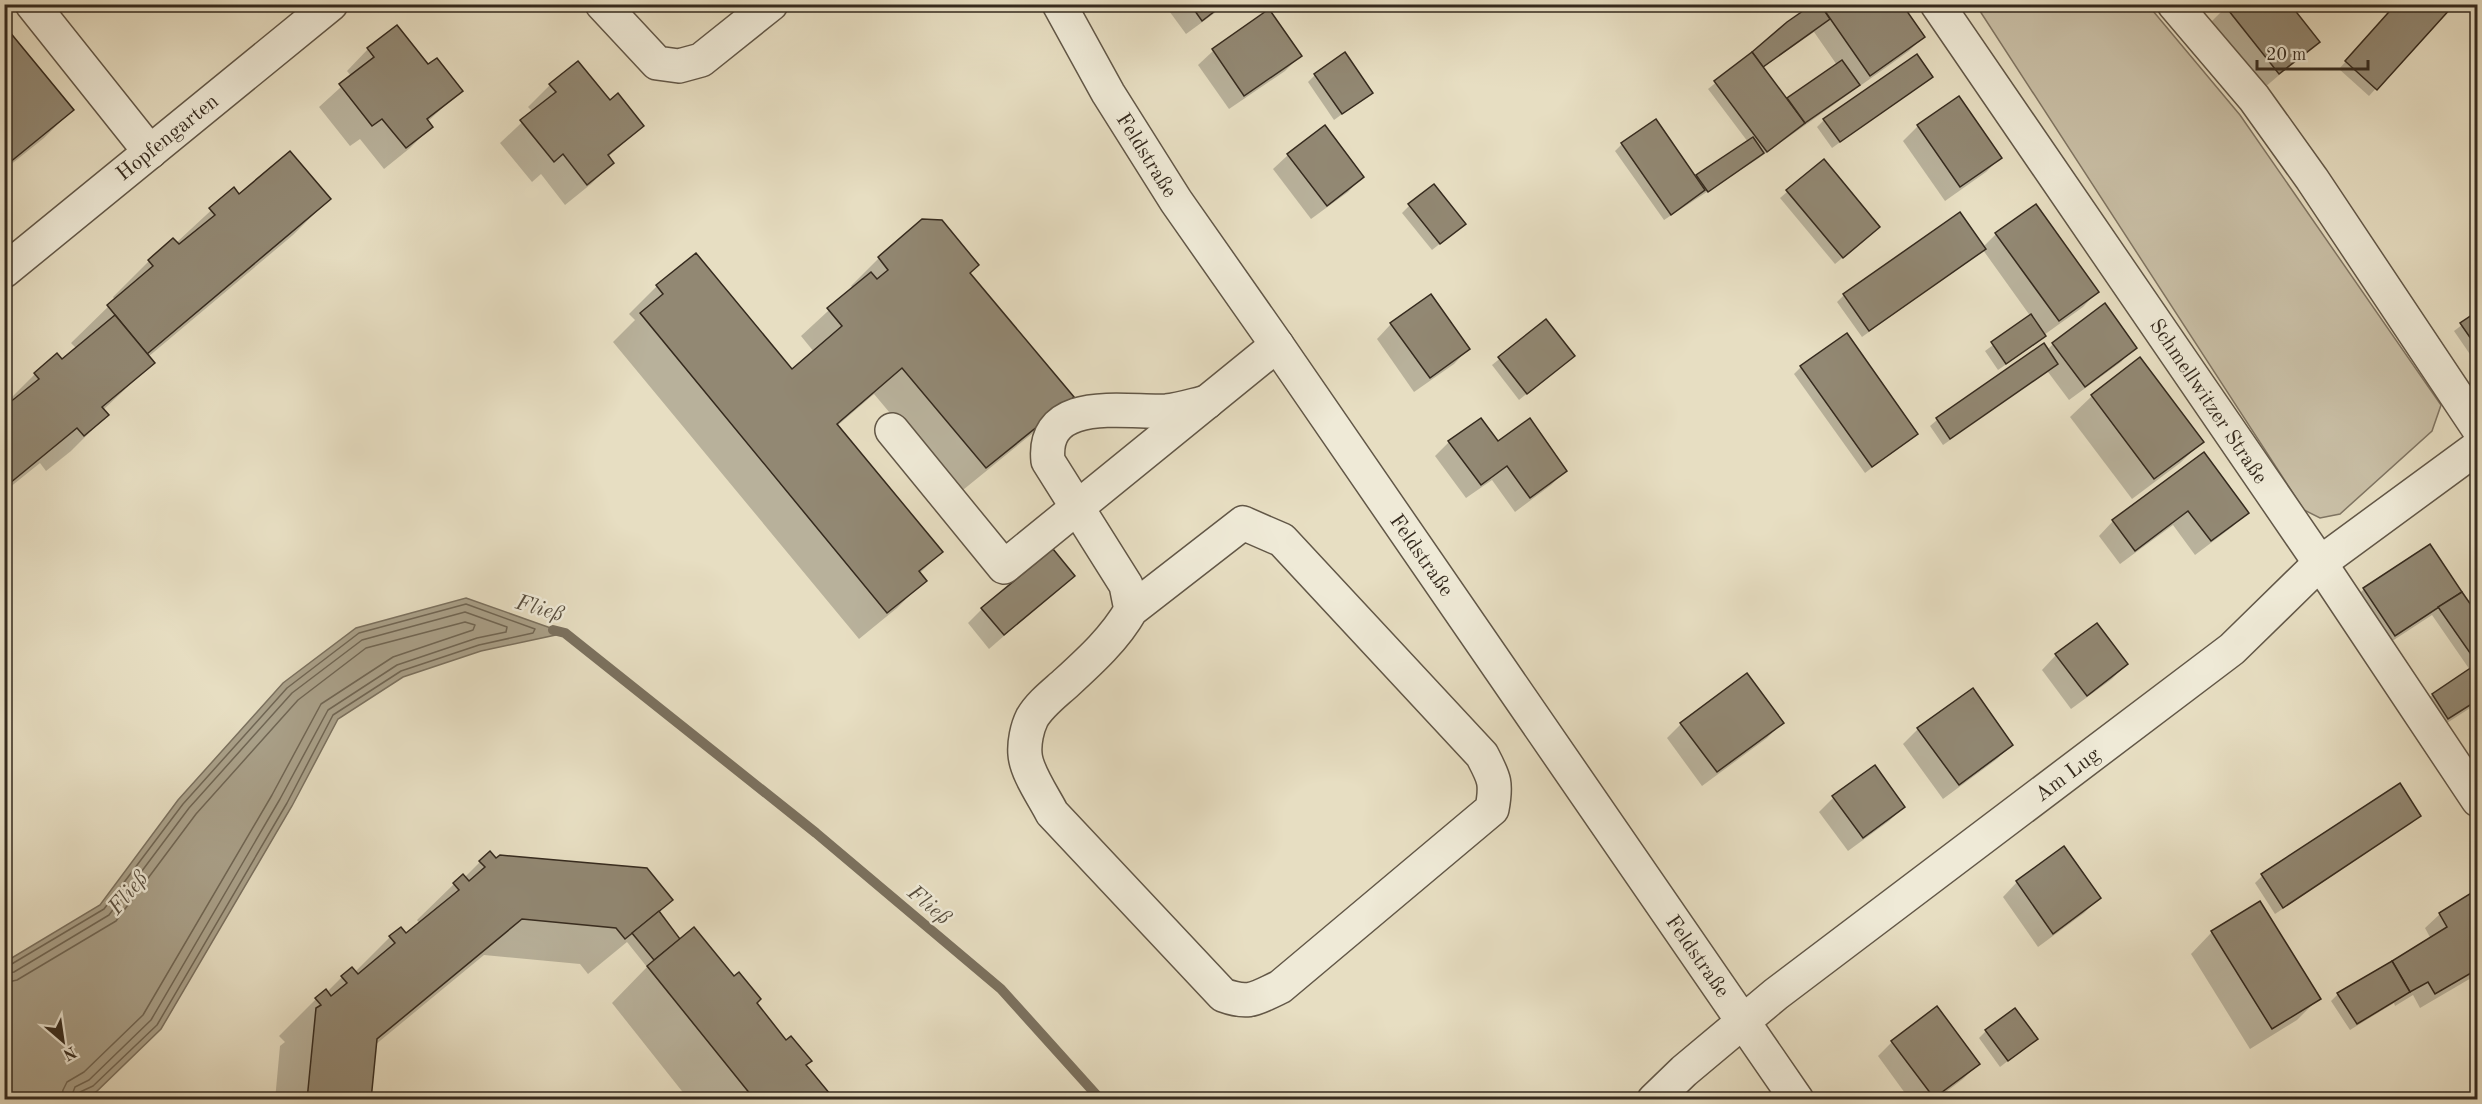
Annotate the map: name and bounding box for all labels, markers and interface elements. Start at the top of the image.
scale bar [2257,33,2368,71]
text: 20 m [2266,46,2306,64]
street label: Hopfengarten [113,91,223,185]
street label: Feldstraße [1112,110,1180,202]
street label: Schmellwitzer Straße [2145,316,2271,488]
street label: Feldstraße [1385,511,1457,601]
water label: Fließ [512,591,567,627]
street label: Am Lug [2032,744,2105,806]
water label: Fließ [104,867,153,920]
water label: Fließ [902,881,955,930]
street label: Feldstraße [1661,912,1733,1002]
north arrow [33,1011,93,1071]
text: N [59,1042,79,1063]

